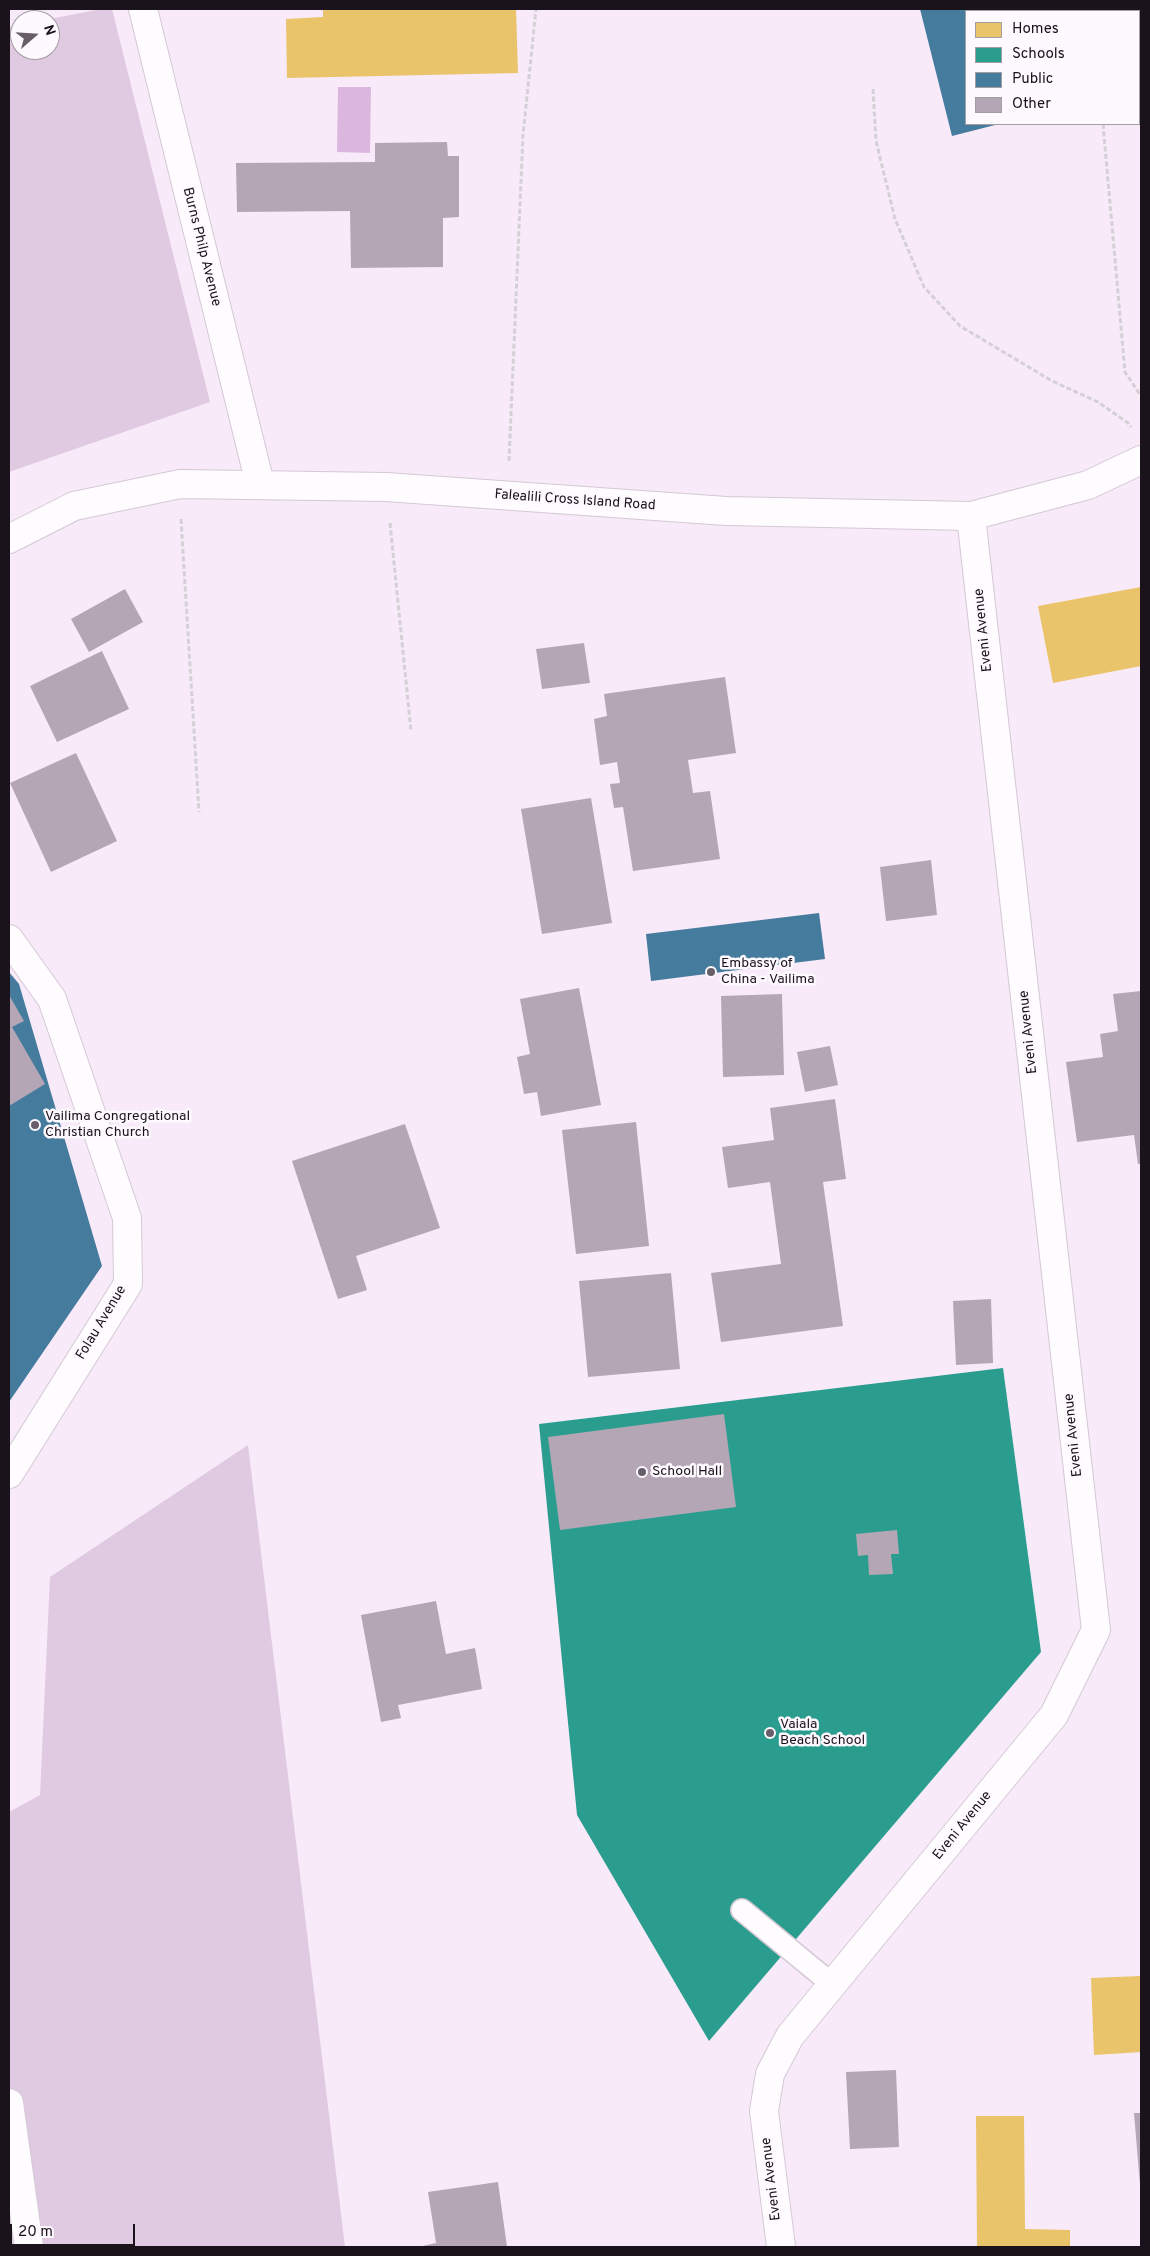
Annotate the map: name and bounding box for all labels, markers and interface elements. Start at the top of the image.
north arrow [10,10,60,60]
legend [965,10,1140,125]
text: Homes [1012,20,1059,39]
text: N [39,23,58,38]
text: Schools [1012,45,1065,64]
text: Public [1012,70,1053,89]
text: Other [1012,95,1051,114]
street label: Burns Philp Avenue [178,186,224,308]
street label: Falealili Cross Island Road [494,487,656,515]
street label: Eveni Avenue [971,587,997,673]
place label: Embassy of China - Vailima [721,956,815,989]
marker: Embassy of China - Vailima [705,966,717,978]
street label: Eveni Avenue [1016,989,1042,1075]
place label: Vailima Congregational Christian Church [45,1109,190,1142]
marker: Vailima Congregational Christian Church [29,1119,41,1131]
street label: Folau Avenue [73,1283,131,1363]
street label: Eveni Avenue [1061,1392,1087,1478]
place label: School Hall [652,1464,722,1480]
marker: School Hall [636,1466,648,1478]
place label: Vaiala Beach School [780,1717,865,1750]
marker: Vaiala Beach School [764,1727,776,1739]
street label: Eveni Avenue [930,1788,996,1864]
street label: Eveni Avenue [759,2136,785,2222]
scale bar [12,2214,138,2246]
text: 20 m [18,2223,53,2242]

